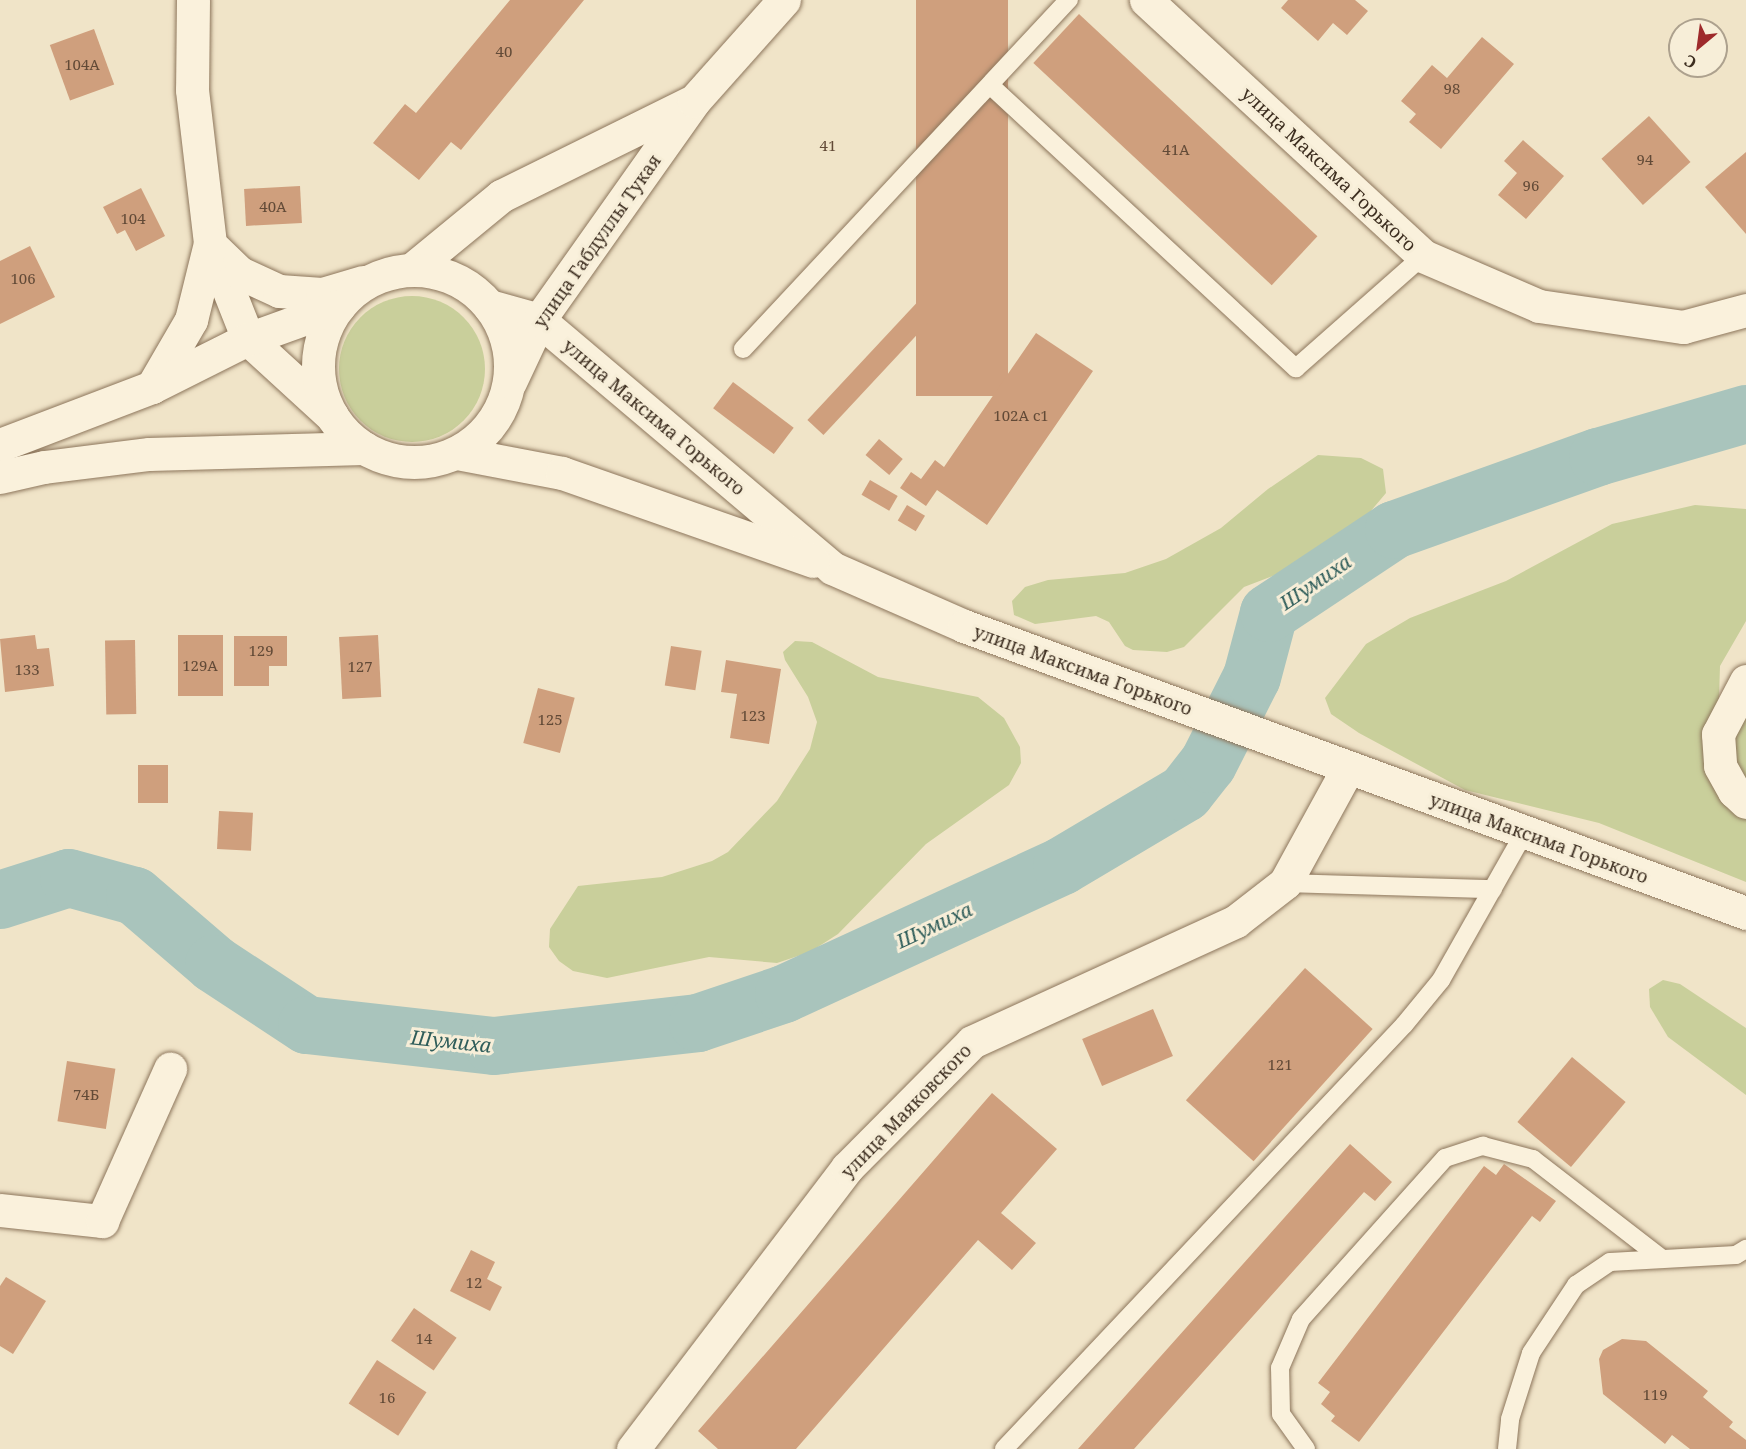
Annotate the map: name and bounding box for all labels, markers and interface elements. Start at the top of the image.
north arrow [1668,18,1728,78]
house number: 40 [496,43,512,61]
text: С [1680,50,1700,74]
house number: 104А [64,56,100,74]
house number: 98 [1444,80,1460,98]
street label: улица Максима Горького [1237,82,1421,256]
house number: 41 [820,137,836,155]
house number: 41А [1162,141,1190,159]
street label: улица Габдуллы Тукая [529,150,665,332]
house number: 94 [1637,151,1653,169]
house number: 96 [1523,177,1539,195]
house number: 40А [259,198,287,216]
house number: 104 [120,210,146,228]
house number: 106 [10,270,36,288]
street label: улица Максима Горького [559,335,749,499]
house number: 102А с1 [993,407,1049,425]
water label: Шумиха [1275,549,1355,615]
street label: улица Максима Горького [971,620,1195,720]
house number: 129 [248,642,274,660]
house number: 129А [182,657,218,675]
house number: 127 [347,658,373,676]
house number: 133 [14,661,40,679]
house number: 123 [740,707,766,725]
house number: 125 [537,711,563,729]
street label: улица Максима Горького [1427,788,1651,888]
water label: Шумиха [892,897,976,953]
water label: Шумиха [409,1025,493,1057]
street label: улица Маяковского [836,1040,976,1182]
house number: 121 [1267,1056,1293,1074]
house number: 74Б [73,1086,99,1104]
house number: 12 [466,1274,482,1292]
house number: 14 [416,1330,432,1348]
house number: 119 [1642,1386,1668,1404]
house number: 16 [379,1389,395,1407]

